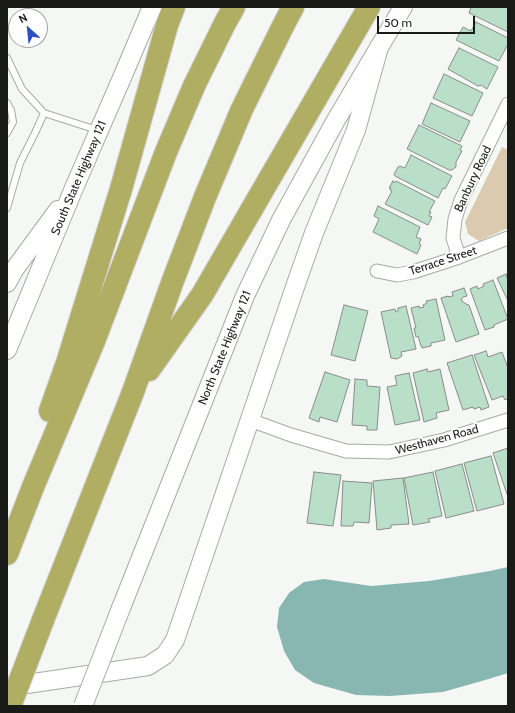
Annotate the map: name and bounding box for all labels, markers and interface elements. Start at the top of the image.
north arrow [8,8,48,48]
scale bar [379,8,477,34]
text: N [16,10,30,26]
text: 50 m [384,15,412,30]
street label: South State Highway 121 [48,119,110,237]
street label: Banbury Road [451,144,495,214]
street label: Terrace Street [408,243,478,279]
street label: North State Highway 121 [196,289,254,407]
street label: Westhaven Road [394,422,480,458]

